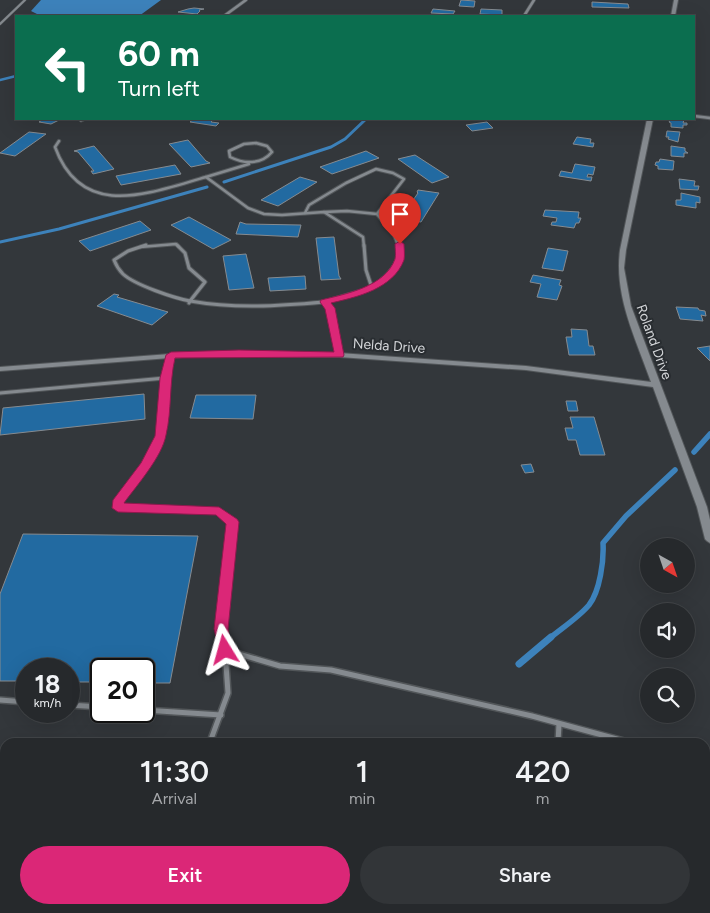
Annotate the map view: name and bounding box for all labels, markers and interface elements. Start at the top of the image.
text: 60 m [118,33,200,75]
icon: left [35,35,100,100]
text: Turn left [118,75,200,102]
pin [379,193,421,244]
icon: arrive [386,200,414,228]
street label: Roland Drive [633,302,676,382]
street label: Nelda Drive [352,335,426,357]
north arrow [640,538,695,592]
map controls [640,538,695,723]
button: sound [640,603,695,658]
position arrow [198,623,250,675]
speed limit sign: 20 [90,658,155,723]
button: search [640,668,695,723]
text: 18 [35,669,60,699]
text: km/h [34,696,61,710]
text: 11:30 [140,753,209,790]
text: 1 [356,753,368,790]
text: 420 [515,753,570,790]
text: Arrival [152,789,197,808]
text: min [349,789,375,808]
text: m [536,789,549,808]
button: Exit [20,846,350,904]
button: Share [360,846,690,904]

